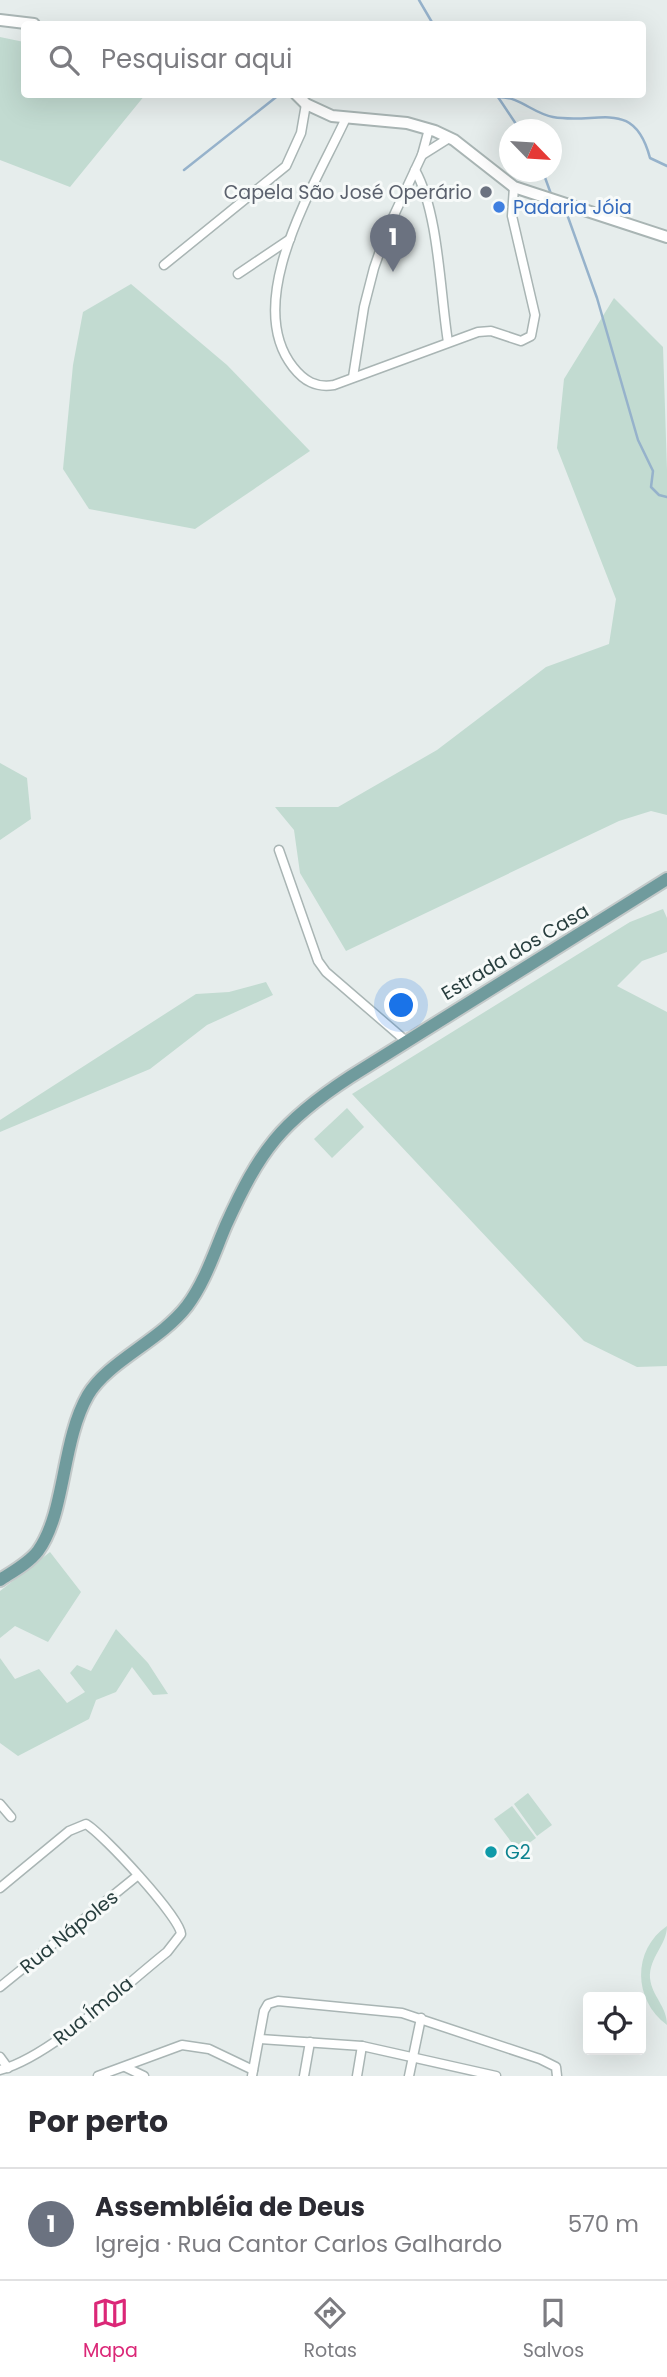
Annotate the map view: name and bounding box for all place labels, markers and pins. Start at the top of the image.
place label: Capela São José Operário [224,179,472,206]
marker: Capela São José Operário [478,184,494,200]
place label: Padaria Jóia [513,194,632,221]
marker: Padaria Jóia [491,199,507,215]
pin: 1 [370,214,416,272]
place label: G2 [505,1839,531,1866]
marker: G2 [483,1844,499,1860]

